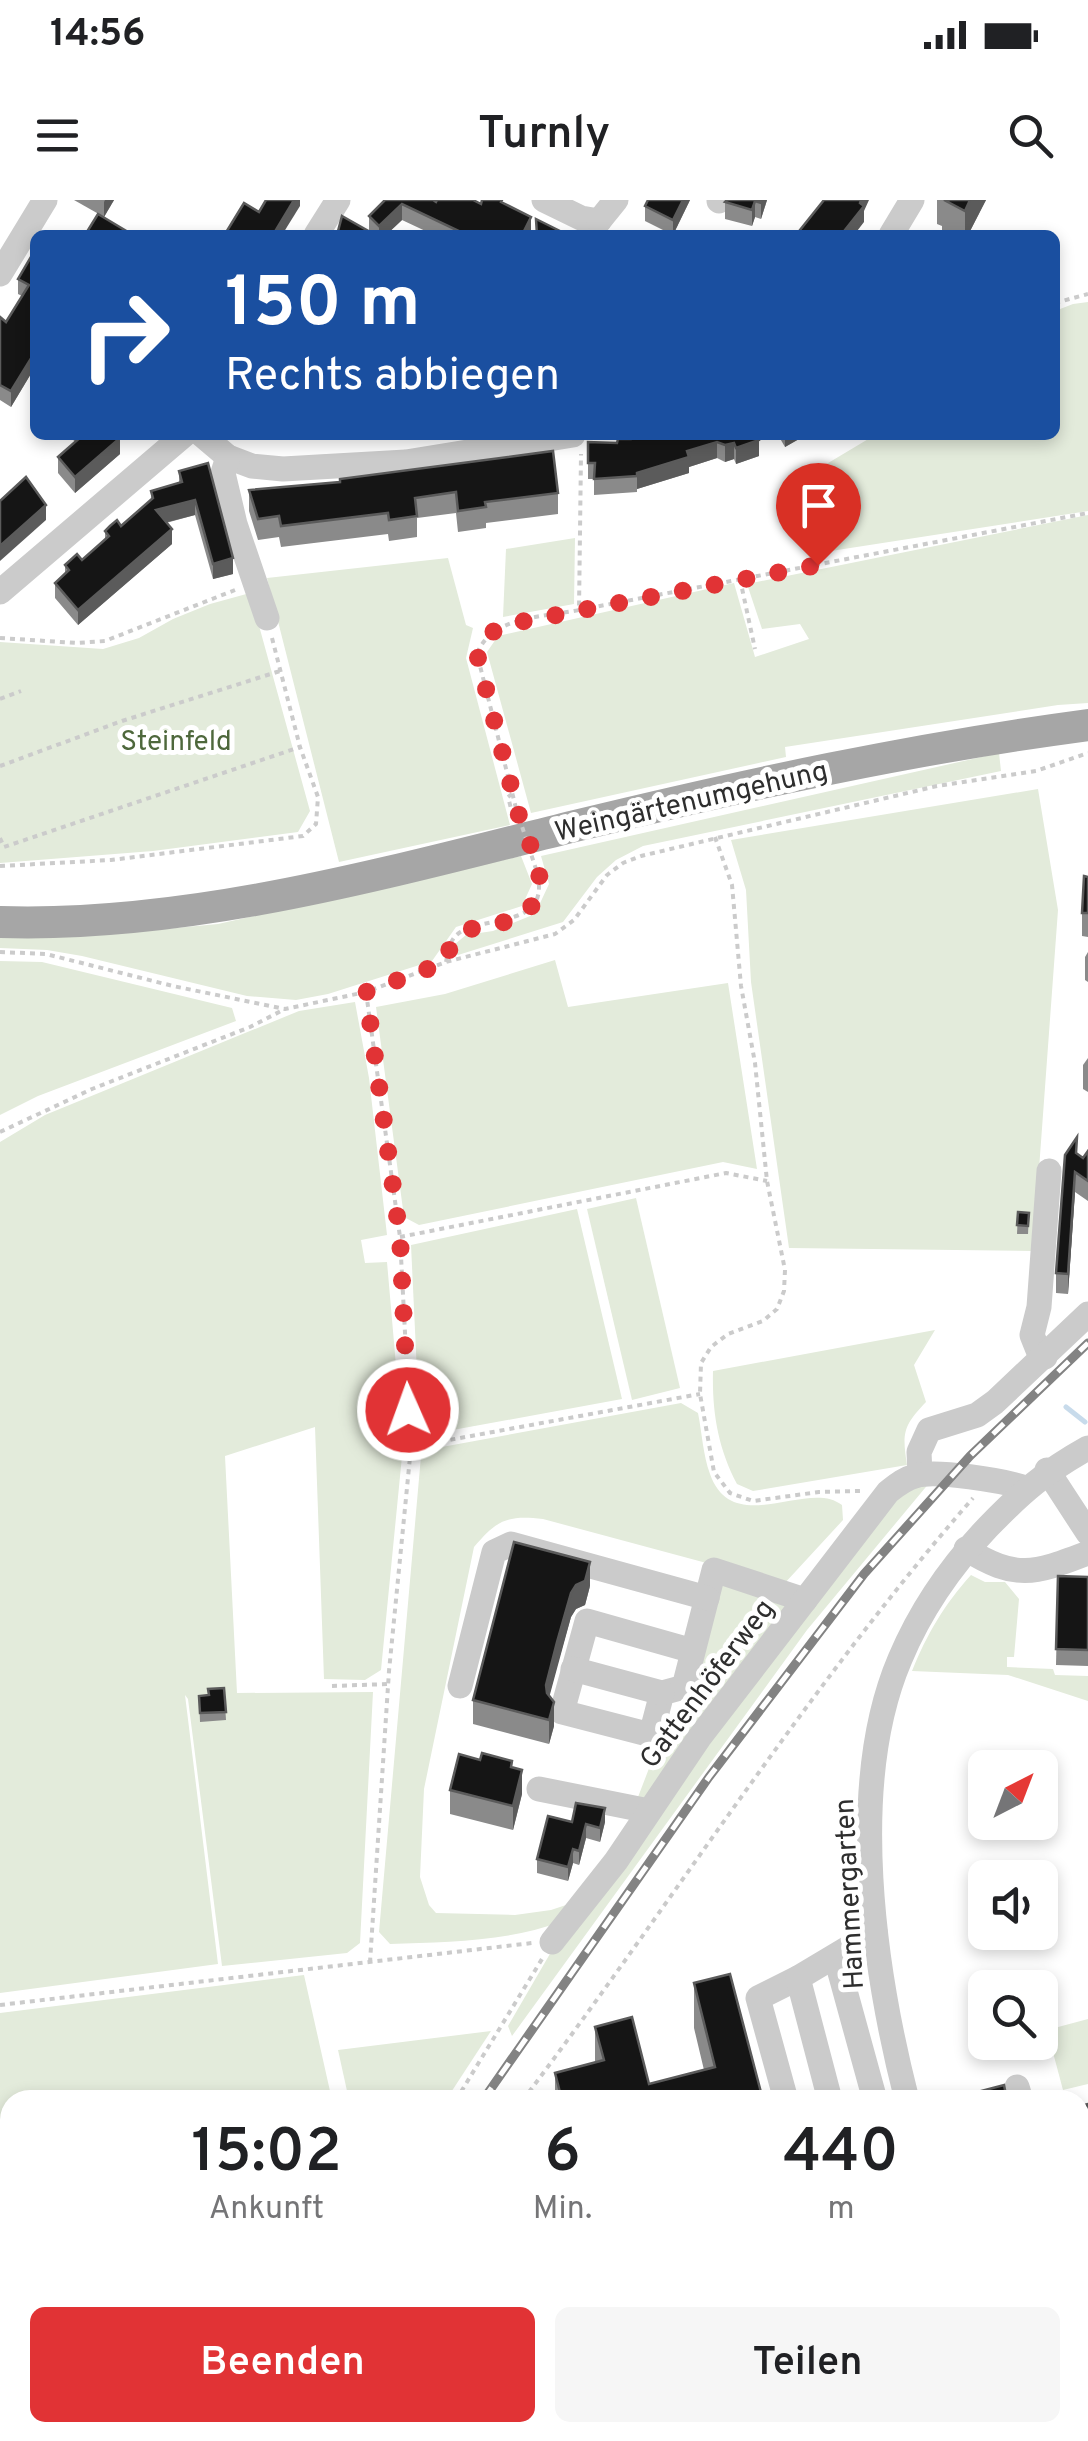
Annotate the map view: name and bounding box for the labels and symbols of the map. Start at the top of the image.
pin [776,463,861,566]
park label: Steinfeld [120,725,232,761]
street label: Weingärtenumgehung [552,754,832,852]
position arrow [356,1358,460,1462]
street label: Gattenhöferweg [633,1593,784,1777]
north arrow [968,1750,1058,1840]
street label: Hammergarten [828,1797,874,1990]

